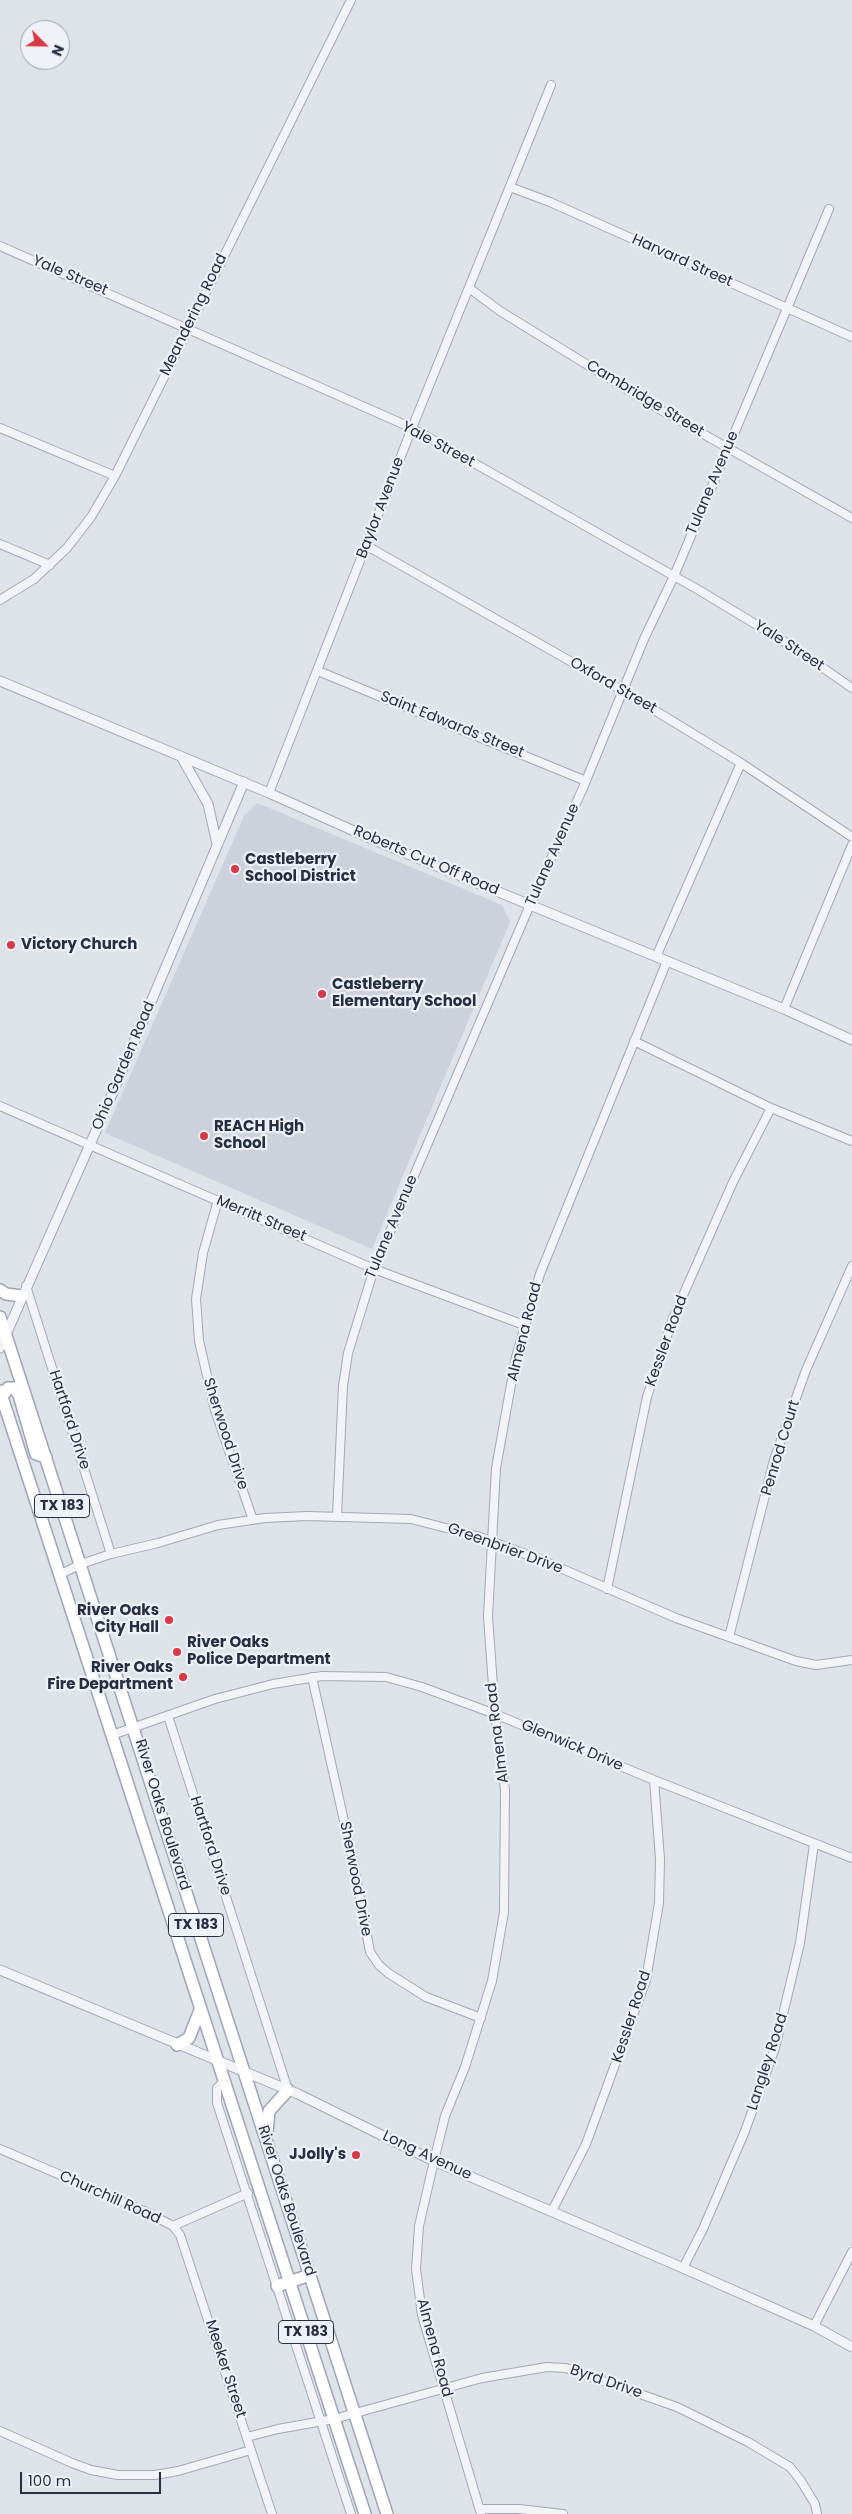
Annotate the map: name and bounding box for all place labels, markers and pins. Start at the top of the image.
place label: Castleberry School District [245,851,356,886]
marker: Castleberry School District [229,863,241,875]
place label: Victory Church [21,936,137,954]
marker: Victory Church [5,939,17,951]
place label: Castleberry Elementary School [332,976,476,1011]
marker: Castleberry Elementary School [316,988,328,1000]
place label: REACH High School [214,1118,304,1153]
marker: REACH High School [198,1130,210,1142]
place label: River Oaks City Hall [77,1602,159,1637]
marker: River Oaks City Hall [163,1614,175,1626]
place label: River Oaks Police Department [187,1634,331,1669]
marker: River Oaks Police Department [171,1646,183,1658]
place label: River Oaks Fire Department [47,1659,173,1694]
marker: River Oaks Fire Department [177,1671,189,1683]
place label: JJolly's [289,2146,346,2164]
marker: JJolly's [350,2149,362,2161]

